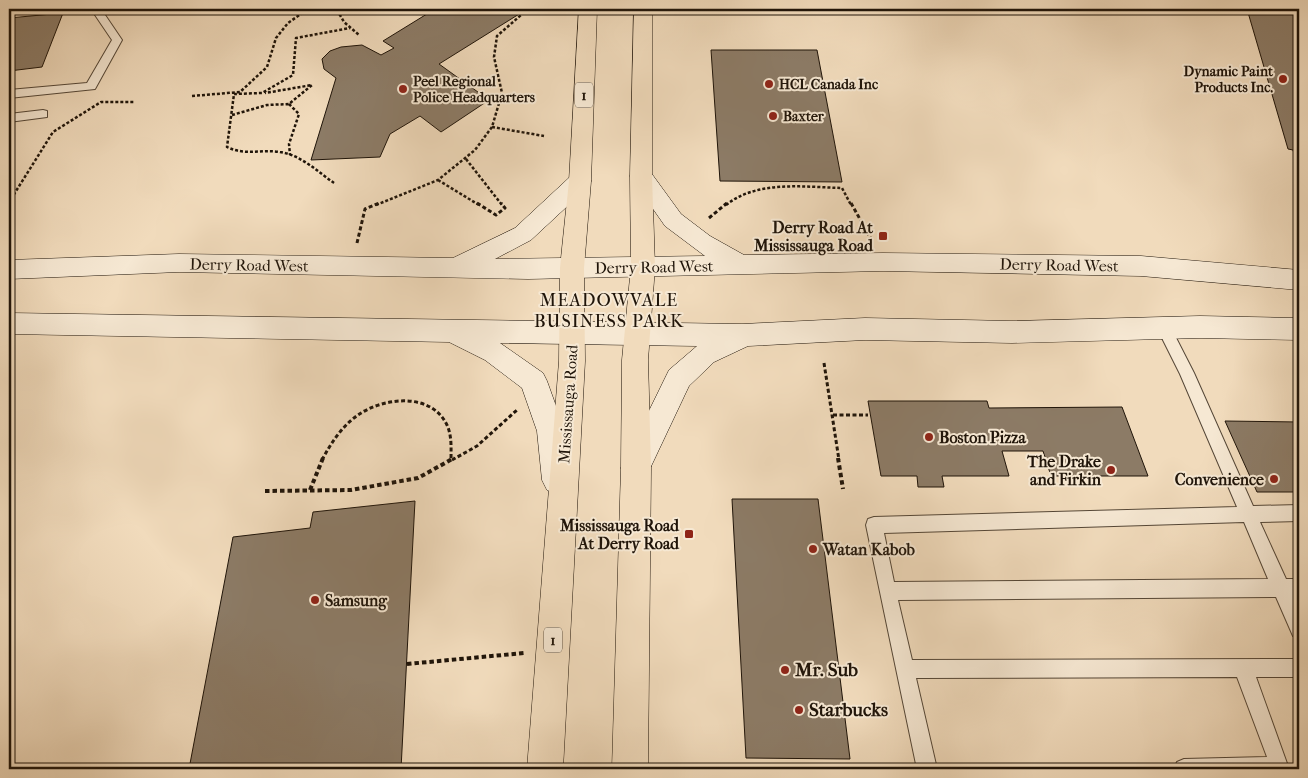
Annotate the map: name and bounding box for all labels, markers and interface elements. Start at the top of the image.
place label: Dynamic Paint Products Inc. [1184,63,1274,96]
place label: Peel Regional Police Headquarters [413,73,536,106]
marker: Dynamic Paint Products Inc. [1277,73,1289,85]
place label: HCL Canada Inc [779,76,879,93]
marker: HCL Canada Inc [763,78,775,90]
road number: 1 [575,82,593,108]
marker: Peel Regional Police Headquarters [397,83,409,95]
place label: Baxter [783,108,825,125]
marker: Baxter [767,110,779,122]
place label: Derry Road At Mississauga Road [753,218,874,256]
marker: Derry Road At Mississauga Road [877,230,889,242]
street label: Derry Road West [189,254,309,276]
street label: Derry Road West [999,254,1119,276]
street label: Derry Road West [594,256,714,278]
district label: MEADOWVALE BUSINESS PARK [534,290,684,332]
street label: Mississauga Road [554,344,582,464]
place label: Boston Pizza [939,428,1026,447]
marker: Boston Pizza [923,431,935,443]
place label: The Drake and Firkin [1026,452,1102,489]
marker: The Drake and Firkin [1105,464,1117,476]
place label: Convenience [1175,470,1264,489]
marker: Convenience [1268,473,1280,485]
place label: Mississauga Road At Derry Road [559,516,680,554]
marker: Mississauga Road At Derry Road [683,528,695,540]
place label: Watan Kabob [822,540,915,559]
marker: Watan Kabob [807,543,819,555]
place label: Samsung [325,591,387,611]
marker: Samsung [309,594,321,606]
road number: 1 [544,628,562,652]
place label: Mr. Sub [794,659,858,681]
marker: Mr. Sub [779,664,791,676]
place label: Starbucks [809,699,888,721]
marker: Starbucks [793,704,805,716]

